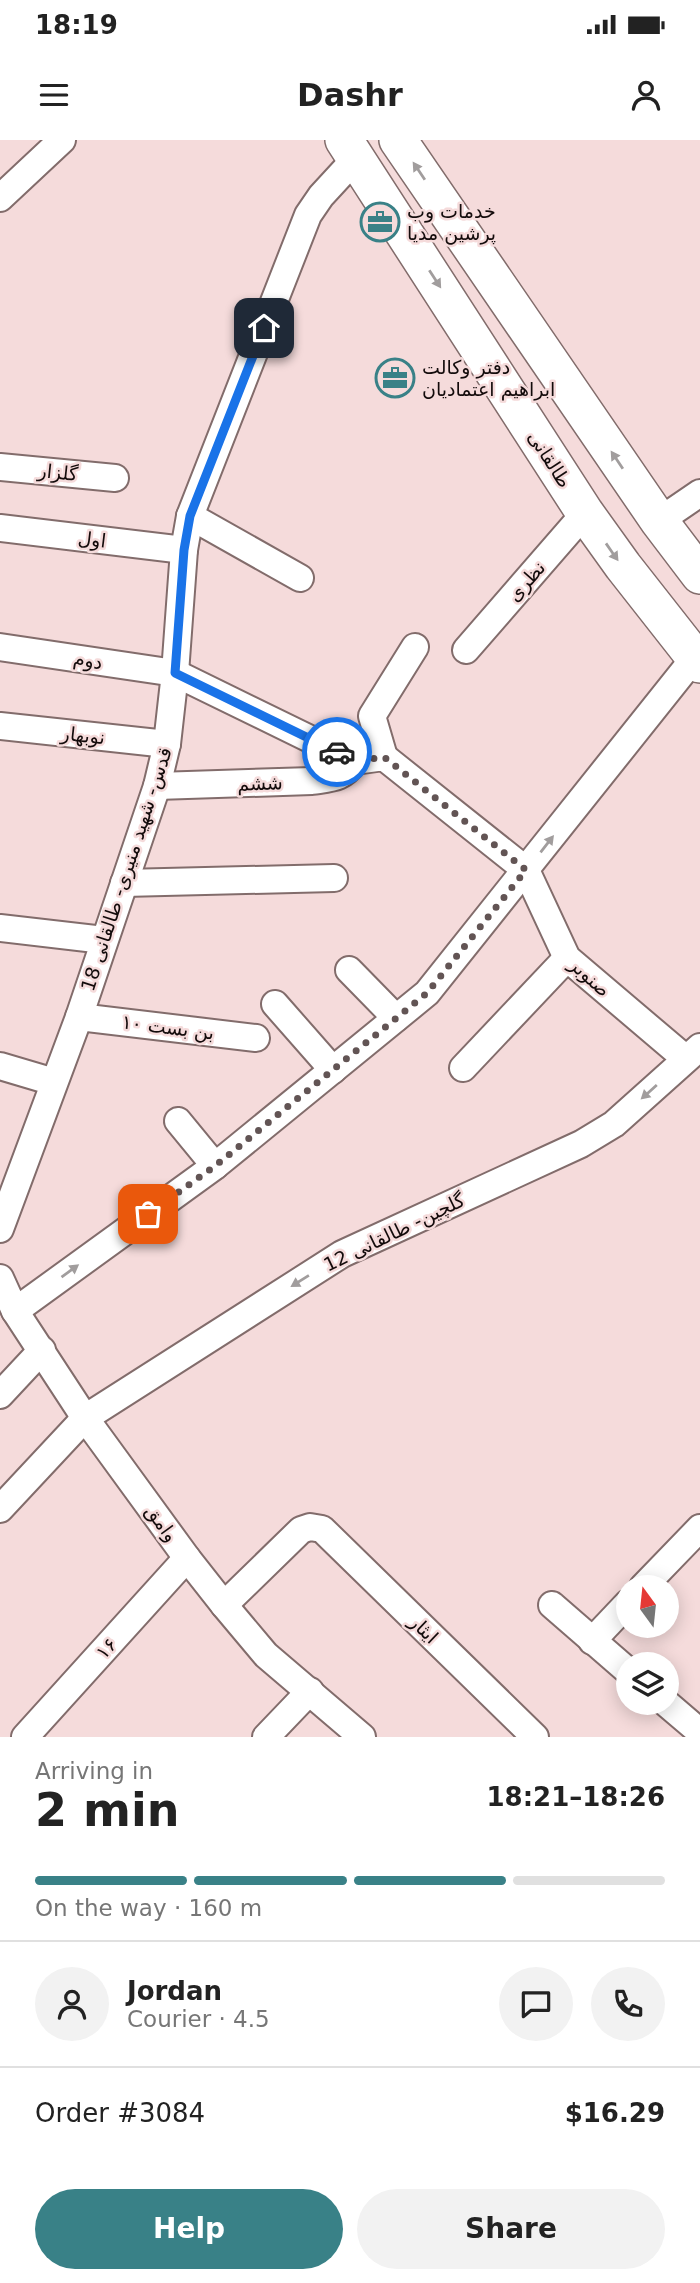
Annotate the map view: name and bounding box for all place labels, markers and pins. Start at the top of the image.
place label: خدمات وب پرشین مدیا [407,200,496,245]
office icon: خدمات وب پرشین مدیا [359,201,401,243]
pin [234,298,294,358]
place label: دفتر وکالت ابراهیم اعتمادیان [422,356,555,401]
office icon: دفتر وکالت ابراهیم اعتمادیان [374,357,416,399]
pin [118,1184,178,1244]

